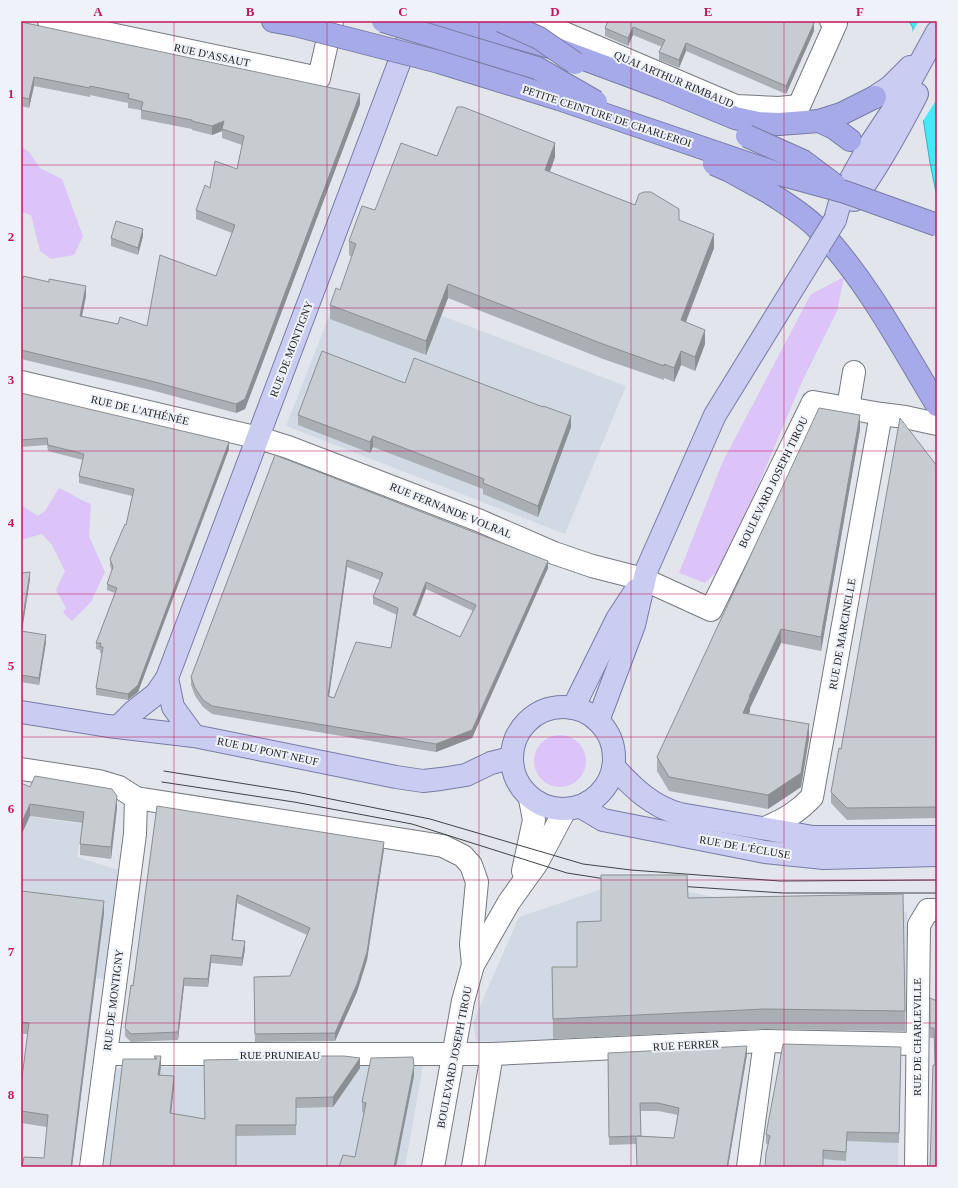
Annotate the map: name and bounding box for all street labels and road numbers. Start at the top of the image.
street label: RUE D'ASSAUT [173,41,251,69]
street label: QUAI ARTHUR RIMBAUD [612,48,736,110]
street label: PETITE CEINTURE DE CHARLEROI [521,83,693,149]
street label: RUE DE MONTIGNY [267,299,315,399]
street label: RUE DE L'ATHÉNÉE [90,393,191,427]
street label: BOULEVARD JOSEPH TIROU [736,414,810,550]
street label: RUE FERNANDE VOLRAL [388,480,514,540]
street label: RUE DE MARCINELLE [826,577,858,691]
street label: RUE DU PONT NEUF [216,734,320,768]
street label: RUE DE L'ÉCLUSE [698,833,792,861]
street label: RUE DE MONTIGNY [101,949,125,1051]
street label: RUE DE CHARLEVILLE [911,978,923,1096]
street label: BOULEVARD JOSEPH TIROU [434,985,474,1129]
street label: RUE FERRER [653,1037,720,1053]
street label: RUE PRUNIEAU [240,1049,320,1061]

